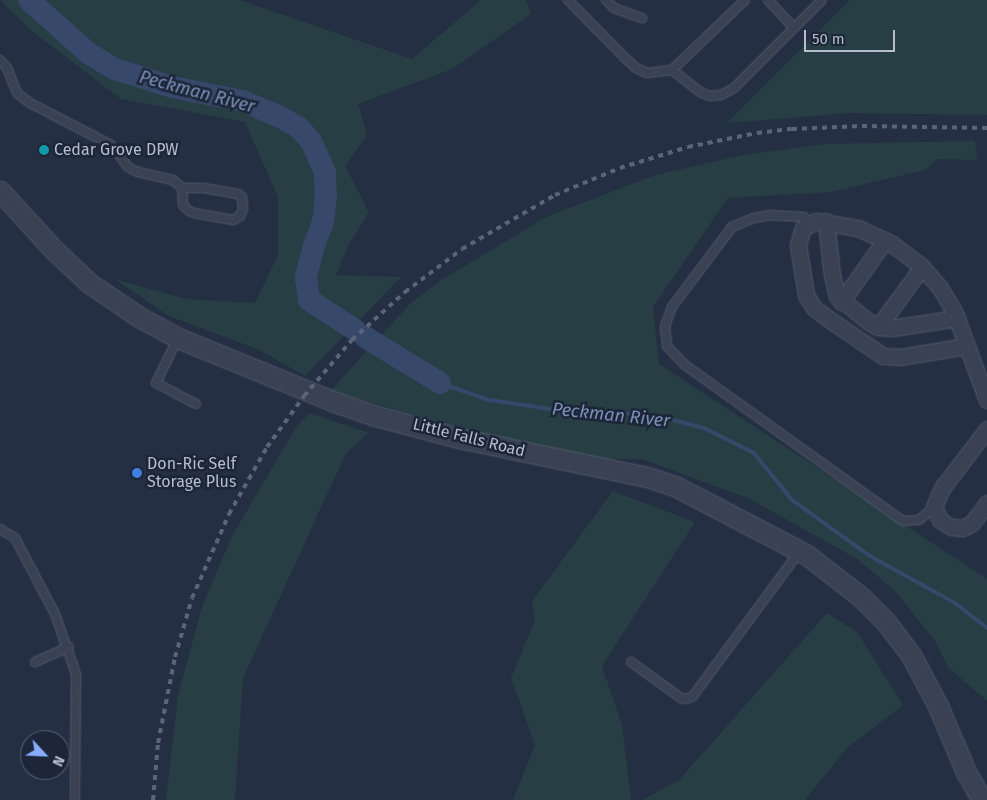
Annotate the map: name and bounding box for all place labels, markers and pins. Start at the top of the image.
place label: Cedar Grove DPW [54,140,179,160]
marker: Cedar Grove DPW [38,144,50,156]
place label: Don-Ric Self Storage Plus [147,454,236,492]
marker: Don-Ric Self Storage Plus [131,467,143,479]

